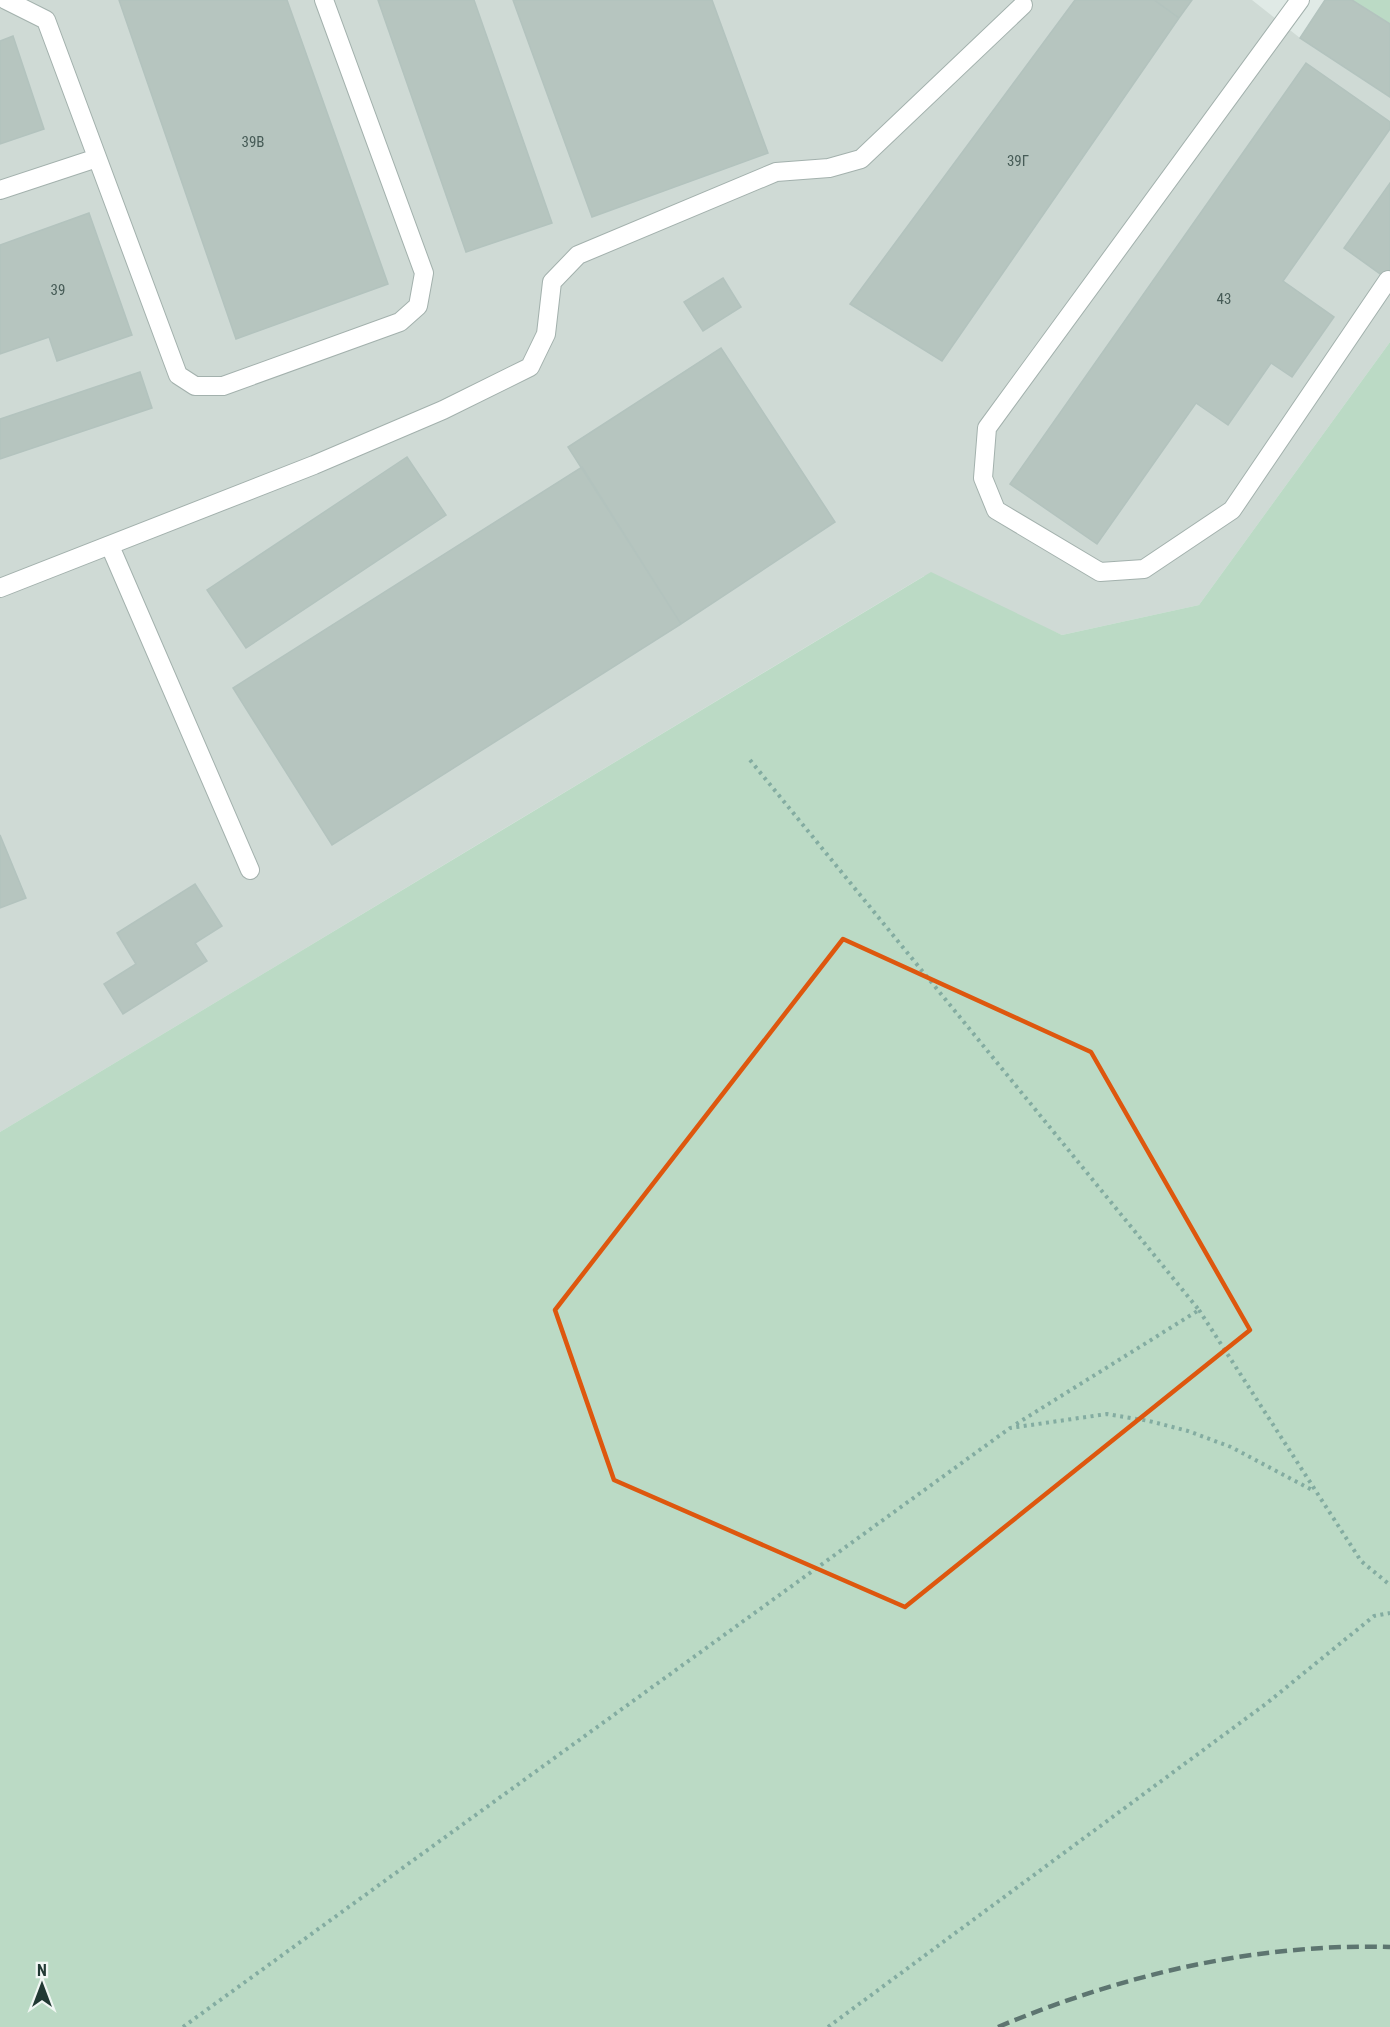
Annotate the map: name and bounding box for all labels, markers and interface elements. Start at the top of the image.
house number: 39В [242,133,265,151]
house number: 39Г [1007,152,1029,170]
house number: 39 [51,281,65,299]
house number: 43 [1217,290,1231,308]
north arrow [12,1955,72,2015]
text: N [37,1961,47,1980]

